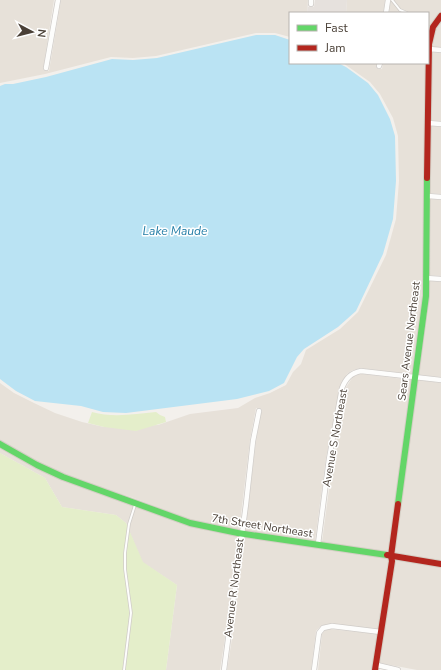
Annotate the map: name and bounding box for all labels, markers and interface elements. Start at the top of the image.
north arrow [12,12,52,52]
legend [289,12,429,64]
text: Fast [325,20,348,36]
text: N [33,28,49,38]
text: Jam [324,40,346,56]
water label: Lake Maude [143,223,208,239]
street label: Sears Avenue Northeast [394,280,424,401]
street label: Avenue S Northeast [319,388,351,488]
street label: 7th Street Northeast [211,511,314,541]
street label: Avenue R Northeast [220,537,248,638]

